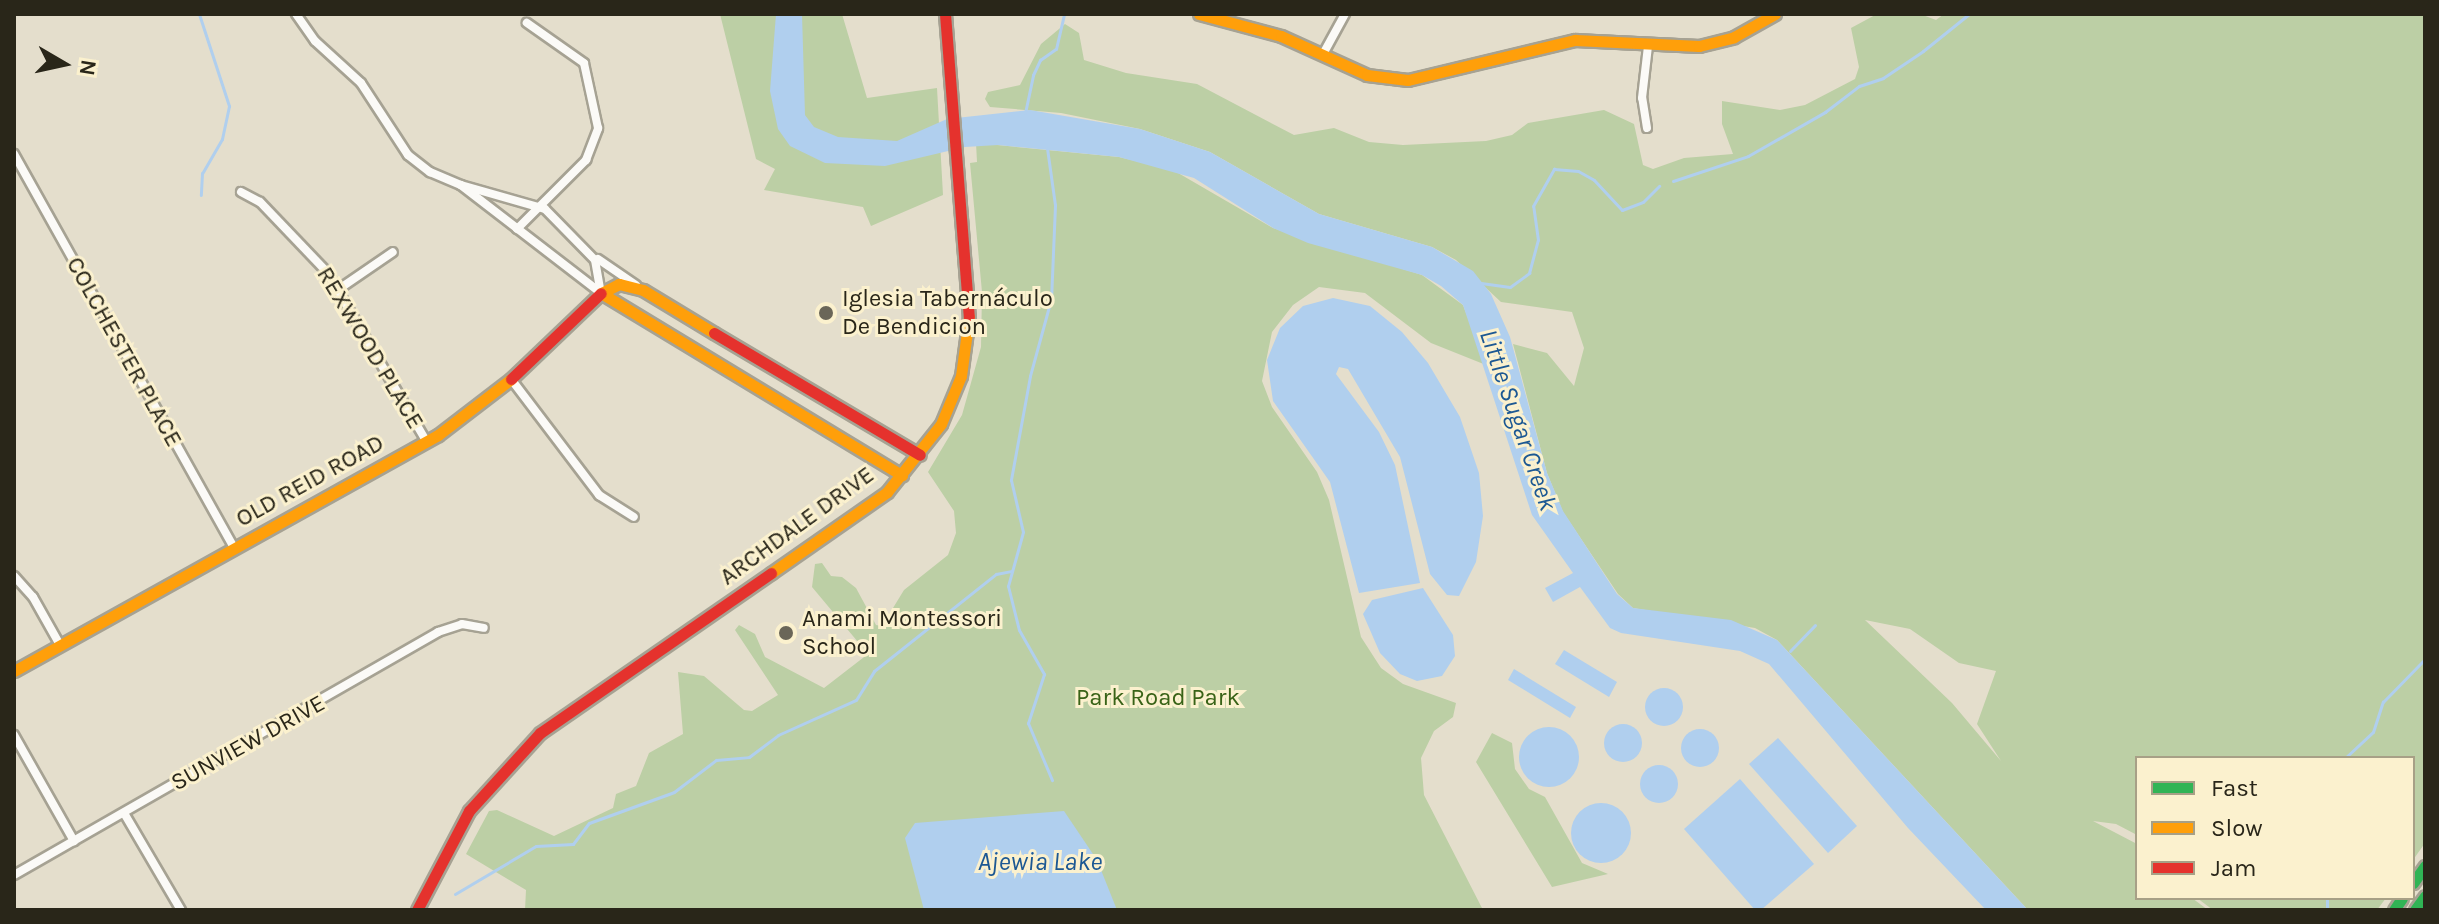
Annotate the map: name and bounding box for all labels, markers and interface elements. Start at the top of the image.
north arrow [24,24,104,104]
text: N [74,58,102,78]
street label: COLCHESTER PLACE [60,252,188,452]
street label: REXWOOD PLACE [310,262,430,434]
place label: Iglesia Tabernáculo De Bendicion [842,285,1053,341]
marker: Iglesia Tabernáculo De Bendicion [817,304,835,322]
water label: Little Sugar Creek [1472,325,1564,515]
street label: OLD REID ROAD [231,429,389,533]
street label: ARCHDALE DRIVE [714,460,880,592]
place label: Anami Montessori School [802,605,1002,661]
marker: Anami Montessori School [777,624,795,642]
park label: Park Road Park [1076,684,1240,712]
street label: SUNVIEW DRIVE [166,689,330,797]
legend [2135,756,2415,900]
text: Fast [2211,774,2258,802]
text: Slow [2211,814,2263,842]
water label: Ajewia Lake [978,846,1102,878]
text: Jam [2211,854,2256,882]

